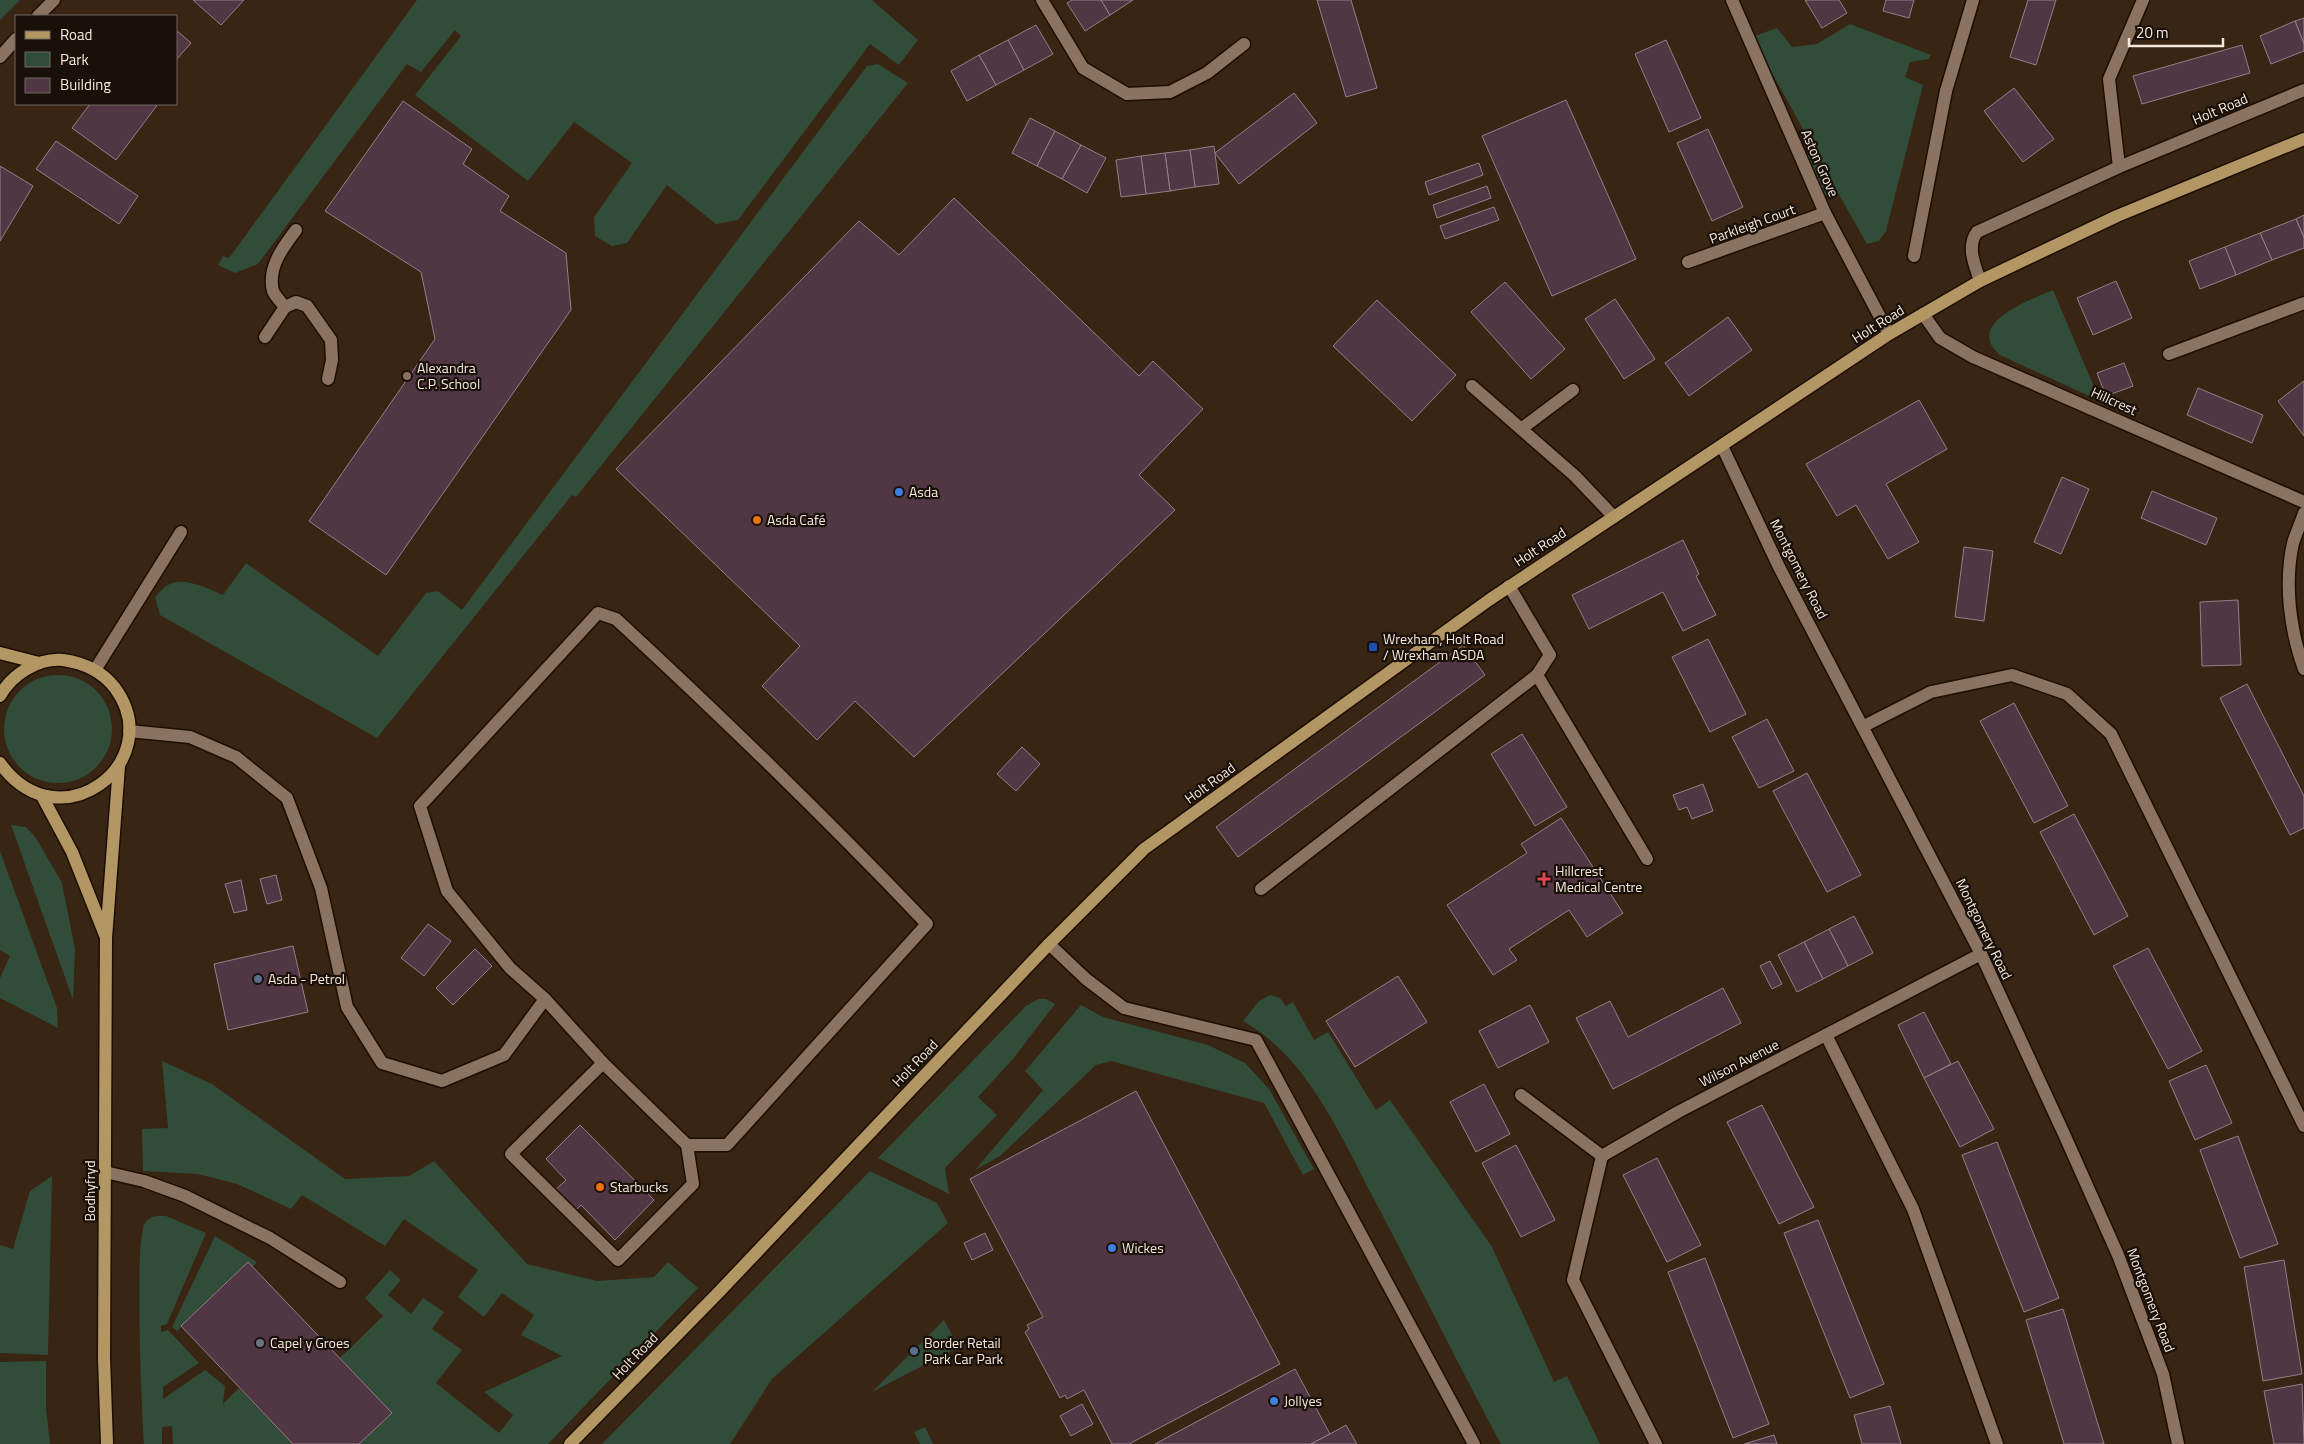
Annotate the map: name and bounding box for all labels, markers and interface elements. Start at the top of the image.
legend [15,15,178,105]
scale bar [2129,15,2223,47]
text: 20 m [2136,21,2169,44]
text: Road [60,23,92,46]
text: Park [60,48,89,71]
text: Building [60,73,111,96]
street label: Holt Road [2189,87,2251,130]
street label: Aston Grove [1796,126,1845,200]
street label: Parkleigh Court [1706,198,1798,249]
street label: Holt Road [1847,299,1908,348]
place label: Alexandra C.P. School [417,357,480,394]
marker: Alexandra C.P. School [401,370,413,382]
street label: Hillcrest [2088,381,2141,420]
place label: Asda [909,481,938,502]
marker: Asda [893,486,905,498]
place label: Asda Café [767,509,826,530]
marker: Asda Café [751,514,763,526]
street label: Montgomery Road [1765,515,1834,622]
street label: Holt Road [1510,522,1570,571]
place label: Wrexham, Holt Road / Wrexham ASDA [1383,628,1504,665]
marker: Wrexham, Holt Road / Wrexham ASDA [1367,641,1379,653]
street label: Holt Road [1180,757,1239,808]
place label: Hillcrest Medical Centre [1555,860,1642,897]
marker: Hillcrest Medical Centre [1537,872,1551,886]
street label: Montgomery Road [1951,875,2018,983]
place label: Asda - Petrol [268,968,345,989]
marker: Asda - Petrol [252,973,264,985]
street label: Wilson Avenue [1695,1033,1782,1092]
street label: Holt Road [887,1034,942,1091]
street label: Bodhyfryd [79,1160,100,1222]
place label: Starbucks [610,1176,668,1197]
marker: Starbucks [594,1181,606,1193]
place label: Wickes [1122,1237,1164,1258]
marker: Wickes [1106,1242,1118,1254]
street label: Montgomery Road [2122,1245,2181,1355]
street label: Holt Road [607,1327,662,1384]
place label: Capel y Groes [270,1332,350,1353]
place label: Border Retail Park Car Park [924,1332,1004,1369]
marker: Capel y Groes [254,1337,266,1349]
marker: Border Retail Park Car Park [908,1345,920,1357]
place label: Jollyes [1284,1390,1322,1411]
marker: Jollyes [1268,1395,1280,1407]

